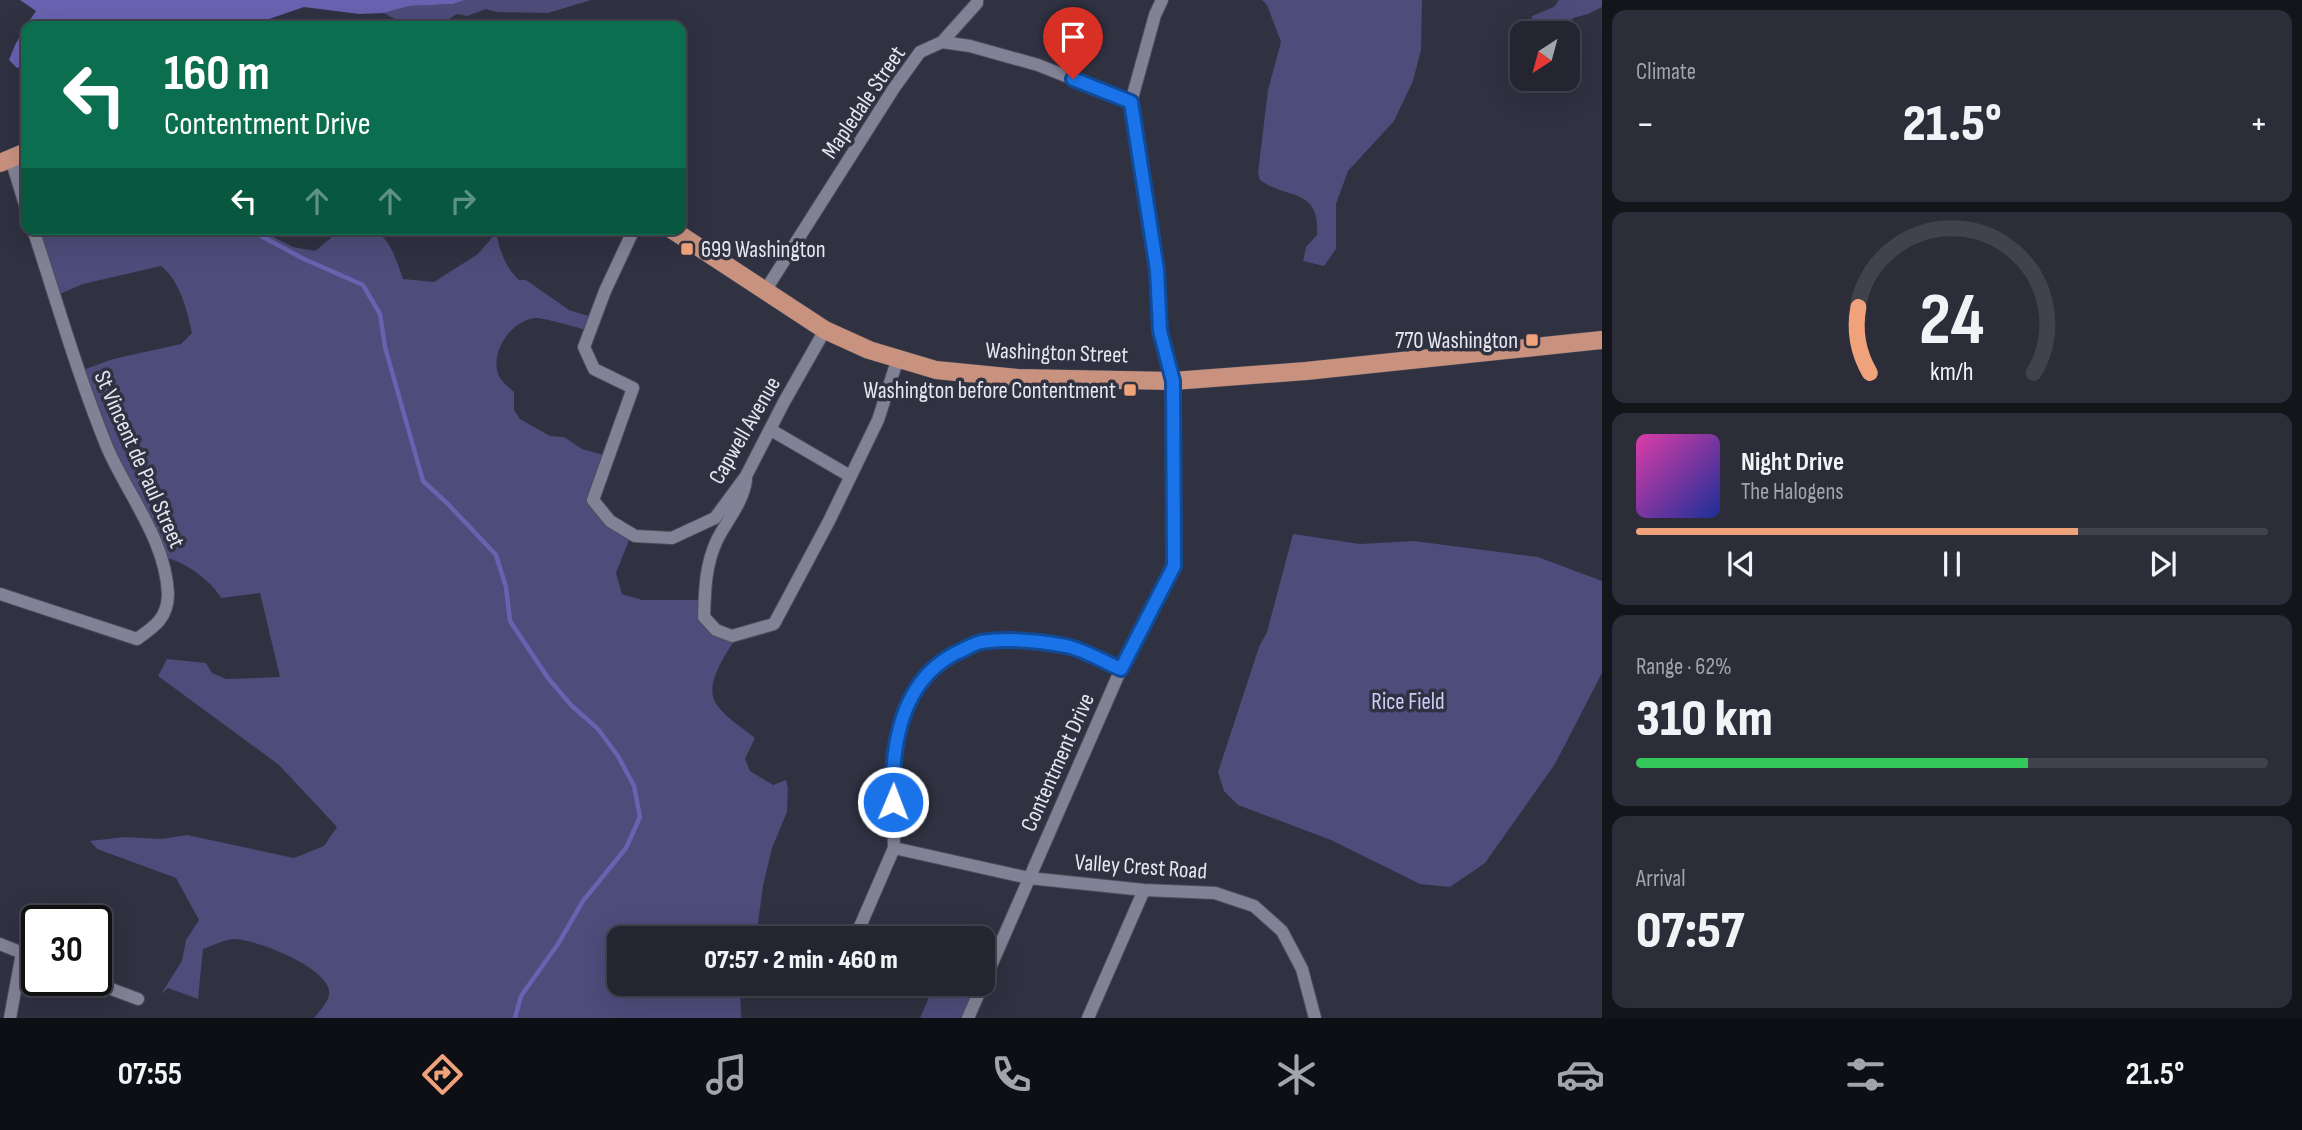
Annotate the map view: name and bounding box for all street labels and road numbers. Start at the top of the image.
street label: Mapledale Street [816,41,912,164]
street label: Washington Street [985,337,1129,369]
street label: St Vincent de Paul Street [87,367,191,552]
street label: Capwell Avenue [703,372,787,489]
street label: Contentment Drive [1015,689,1101,836]
street label: Valley Crest Road [1074,848,1208,886]

